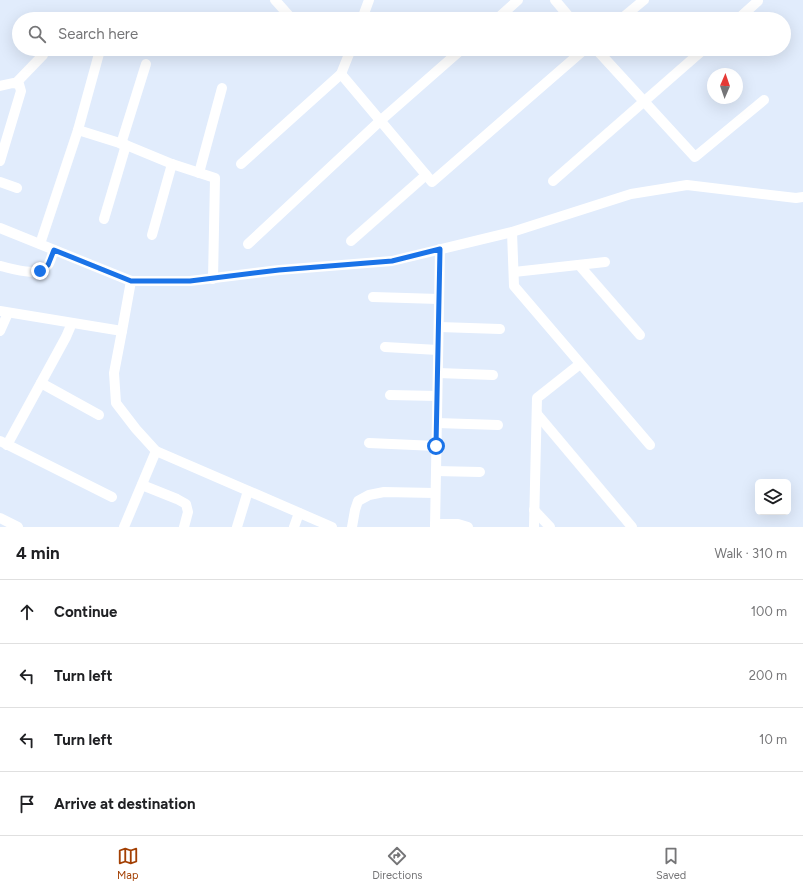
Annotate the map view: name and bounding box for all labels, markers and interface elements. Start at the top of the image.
search box [12,12,791,56]
icon: search [26,23,48,45]
text: Search here [58,25,138,43]
north arrow [707,68,743,104]
route end [31,262,49,280]
route start [427,437,445,455]
map controls [755,479,791,515]
button: layers [755,479,791,515]
text: 4 min [16,543,60,563]
text: Walk · 310 m [714,546,787,561]
icon: ahead [16,601,38,623]
text: Continue [54,603,117,621]
text: 100 m [751,604,787,619]
icon: left [16,665,38,687]
text: Turn left [54,667,112,685]
text: 200 m [749,668,787,683]
icon: left [16,729,38,751]
text: Turn left [54,731,112,749]
text: 10 m [759,732,787,747]
icon: arrive [16,793,38,815]
text: Arrive at destination [54,795,195,813]
tab: Map [117,845,139,882]
tab: Directions [372,845,422,882]
tab: Saved [656,845,686,882]

